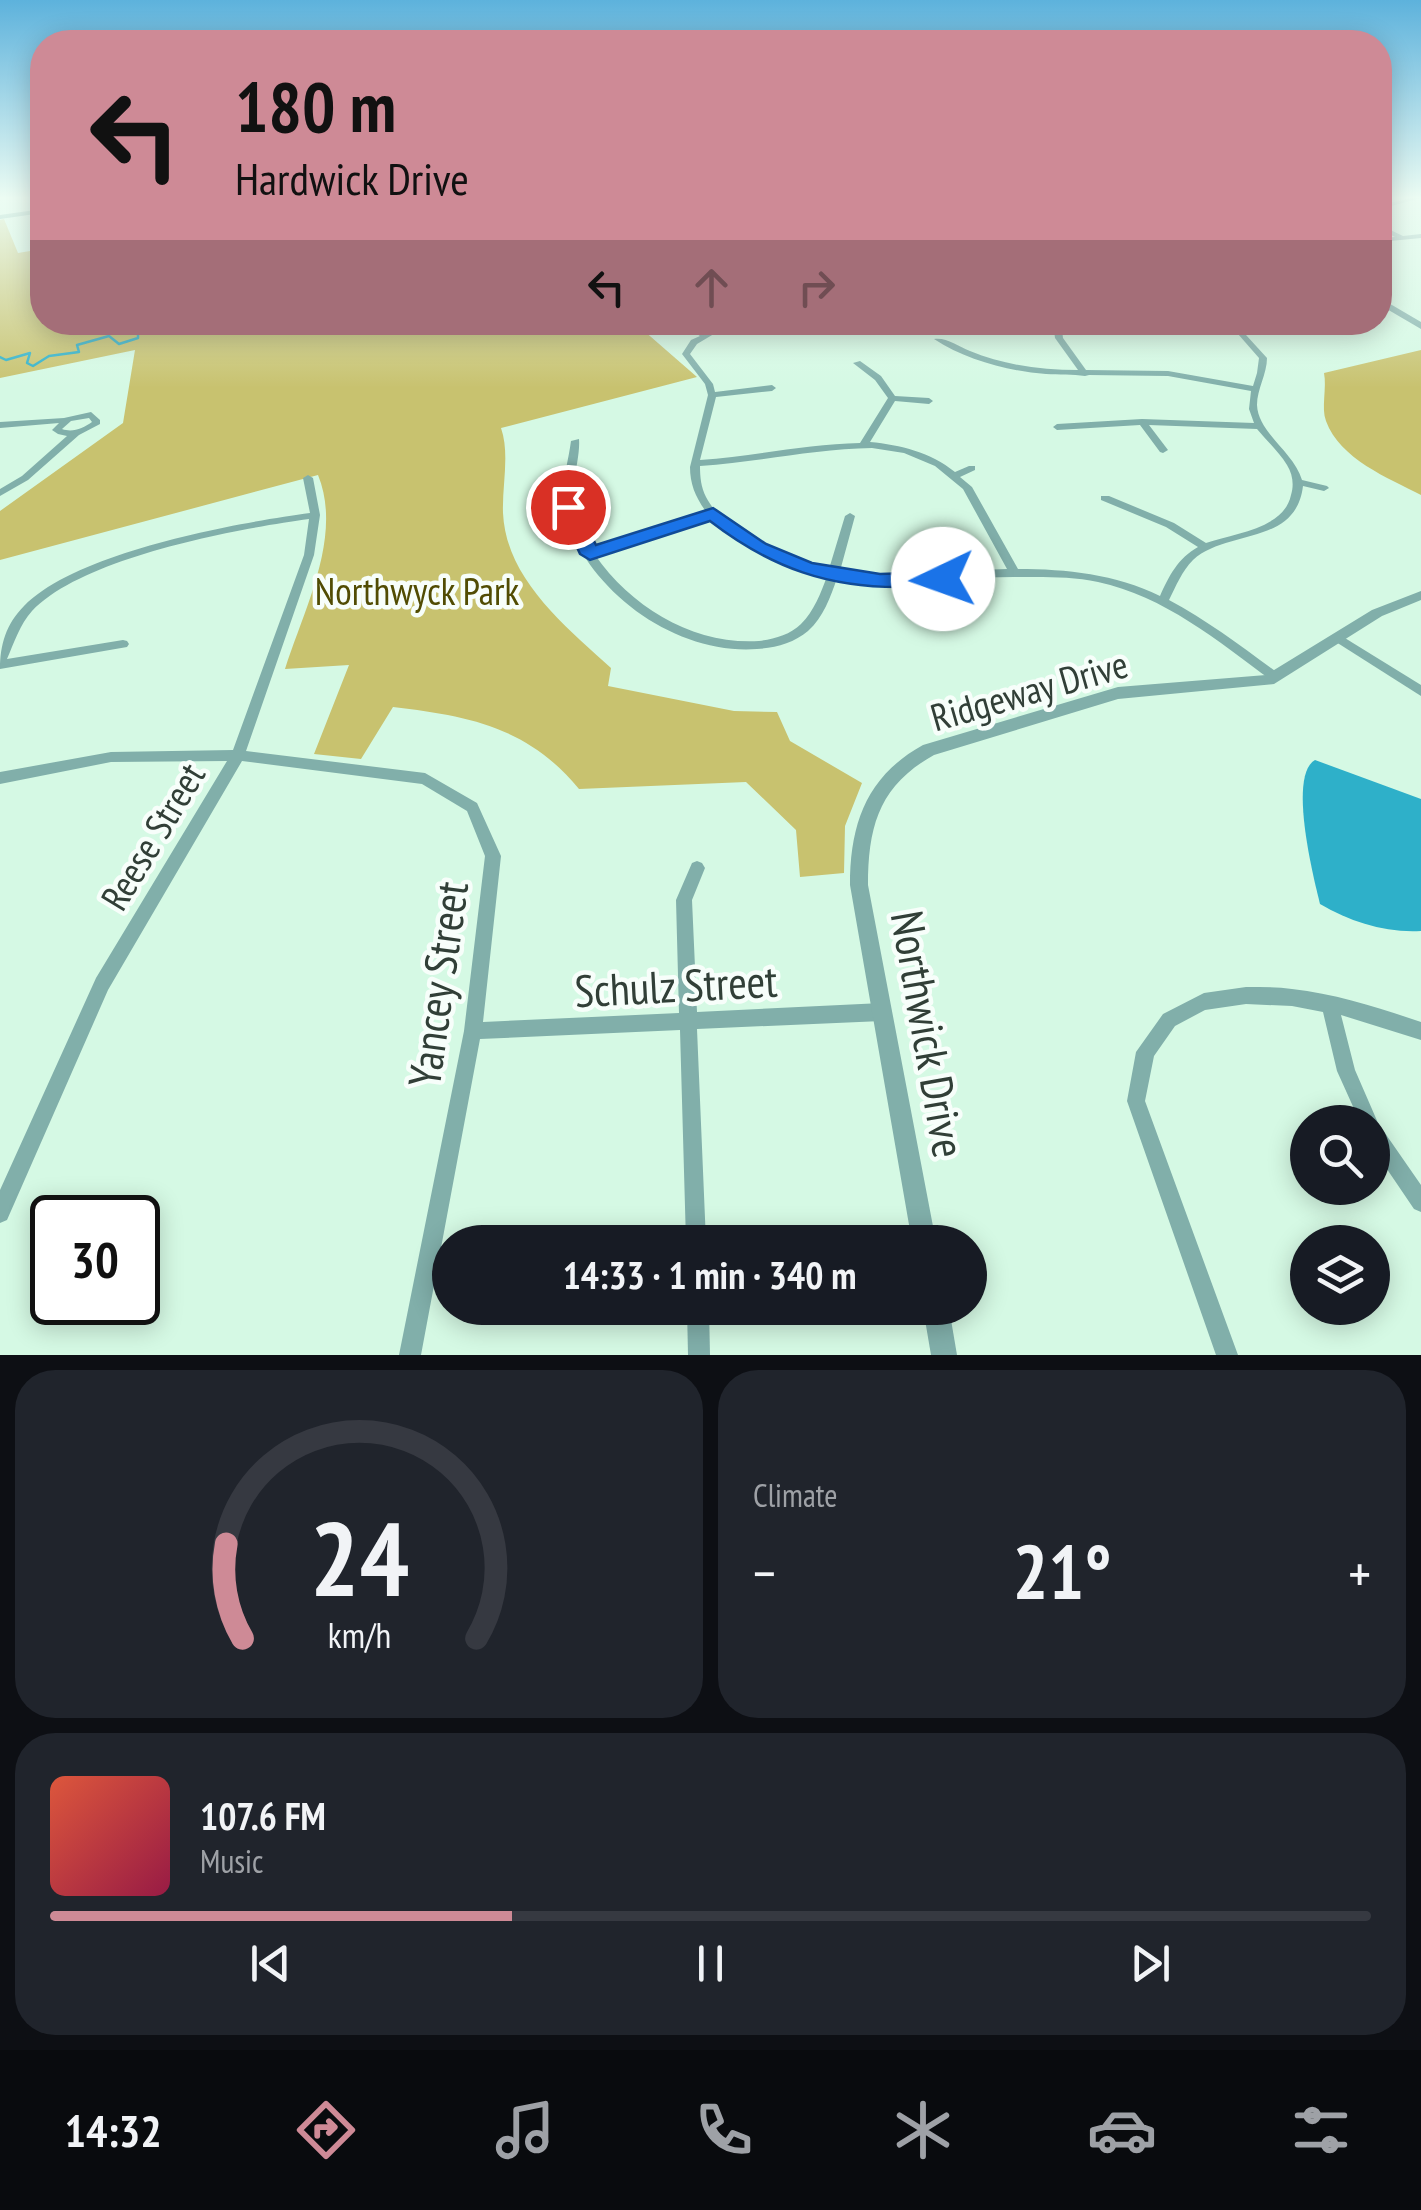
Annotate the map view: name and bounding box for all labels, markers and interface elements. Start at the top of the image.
text: 180 m [235,61,396,151]
icon: left [70,70,200,200]
text: Hardwick Drive [235,149,469,207]
icon: left [579,260,634,315]
icon: ahead [684,260,739,315]
icon: right [789,260,844,315]
pin [526,465,611,550]
icon: arrive [541,480,596,535]
position arrow [891,527,995,631]
park label: Northwyck Park [315,566,519,615]
street label: Ridgeway Drive [925,639,1133,741]
street label: Reese Street [89,753,215,919]
street label: Yancey Street [394,877,480,1091]
street label: Northwick Drive [879,906,979,1162]
street label: Schulz Street [573,951,779,1019]
map controls [1290,1105,1390,1325]
button: search [1290,1105,1390,1205]
speed limit sign: 30 [30,1195,160,1325]
button: layers [1290,1225,1390,1325]
text: 14:33 · 1 min · 340 m [563,1250,856,1299]
text: Climate [753,1474,837,1516]
text: 24 [309,1490,409,1625]
text: 21° [1012,1523,1112,1620]
text: − [753,1537,776,1608]
text: + [1348,1537,1371,1608]
text: km/h [327,1612,391,1658]
text: 107.6 FM [200,1791,326,1840]
text: Music [200,1840,263,1882]
icon: previous [243,1936,298,1991]
icon: pause [683,1936,738,1991]
icon: next [1123,1936,1178,1991]
icon: directions [291,2095,361,2165]
icon: music [490,2095,560,2165]
icon: phone [689,2095,759,2165]
icon: climate [888,2095,958,2165]
icon: car [1087,2095,1157,2165]
icon: filters [1286,2095,1356,2165]
text: 14:32 [65,2101,162,2159]

